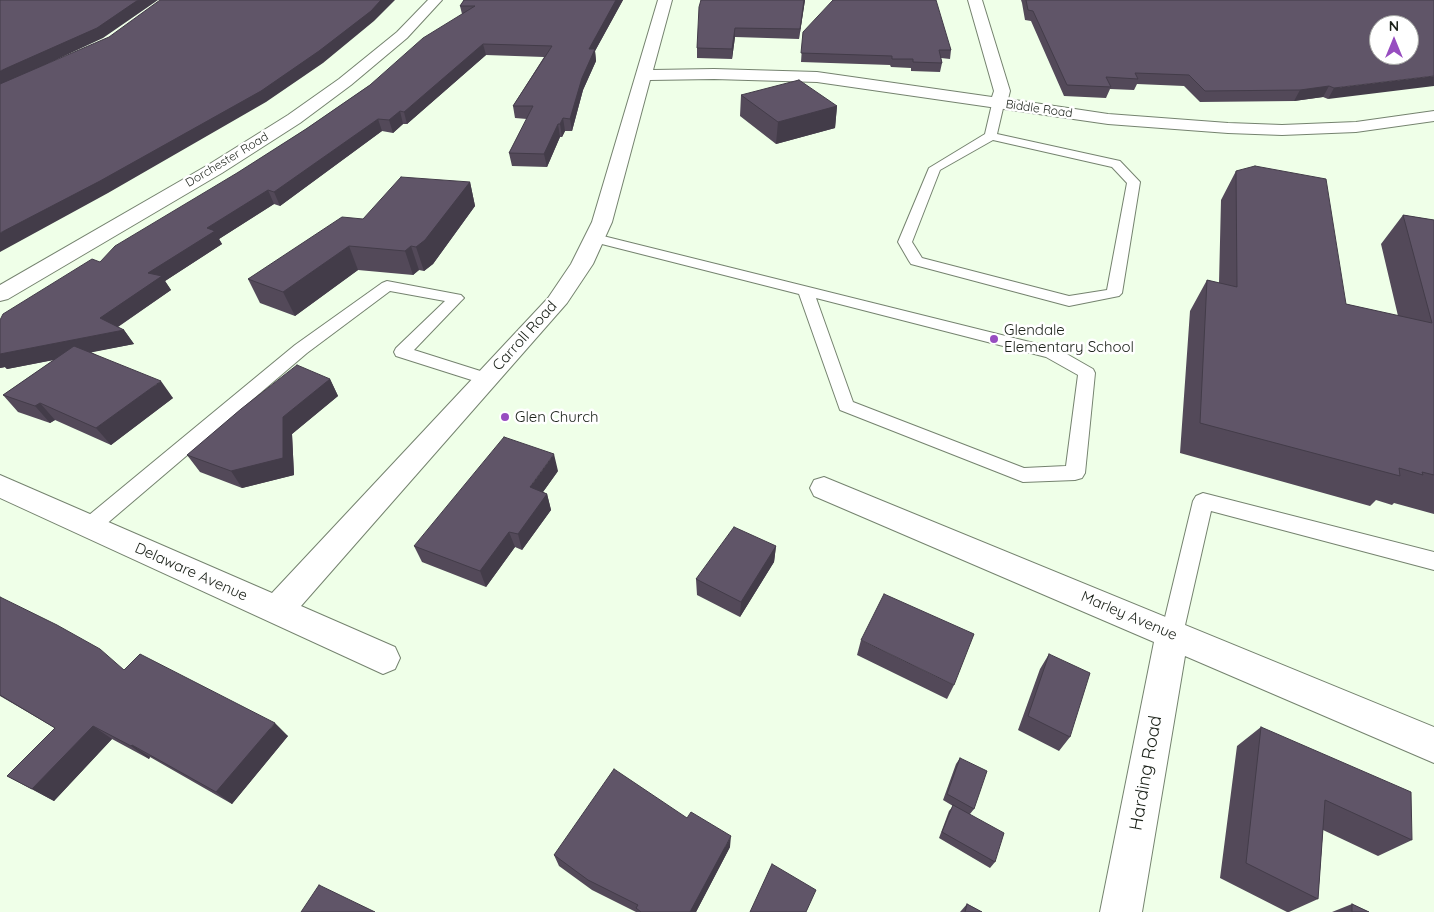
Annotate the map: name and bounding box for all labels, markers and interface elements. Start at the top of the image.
north arrow [1369,15,1419,65]
text: N [1389,17,1399,35]
street label: Biddle Road [1005,97,1073,121]
street label: Dorchester Road [183,130,271,190]
street label: Carroll Road [489,298,561,374]
place label: Glendale Elementary School [1004,321,1134,356]
marker: Glendale Elementary School [988,333,1000,345]
place label: Glen Church [515,408,599,426]
marker: Glen Church [499,411,511,423]
street label: Delaware Avenue [132,539,250,605]
street label: Marley Avenue [1078,588,1180,644]
street label: Harding Road [1125,714,1167,832]

